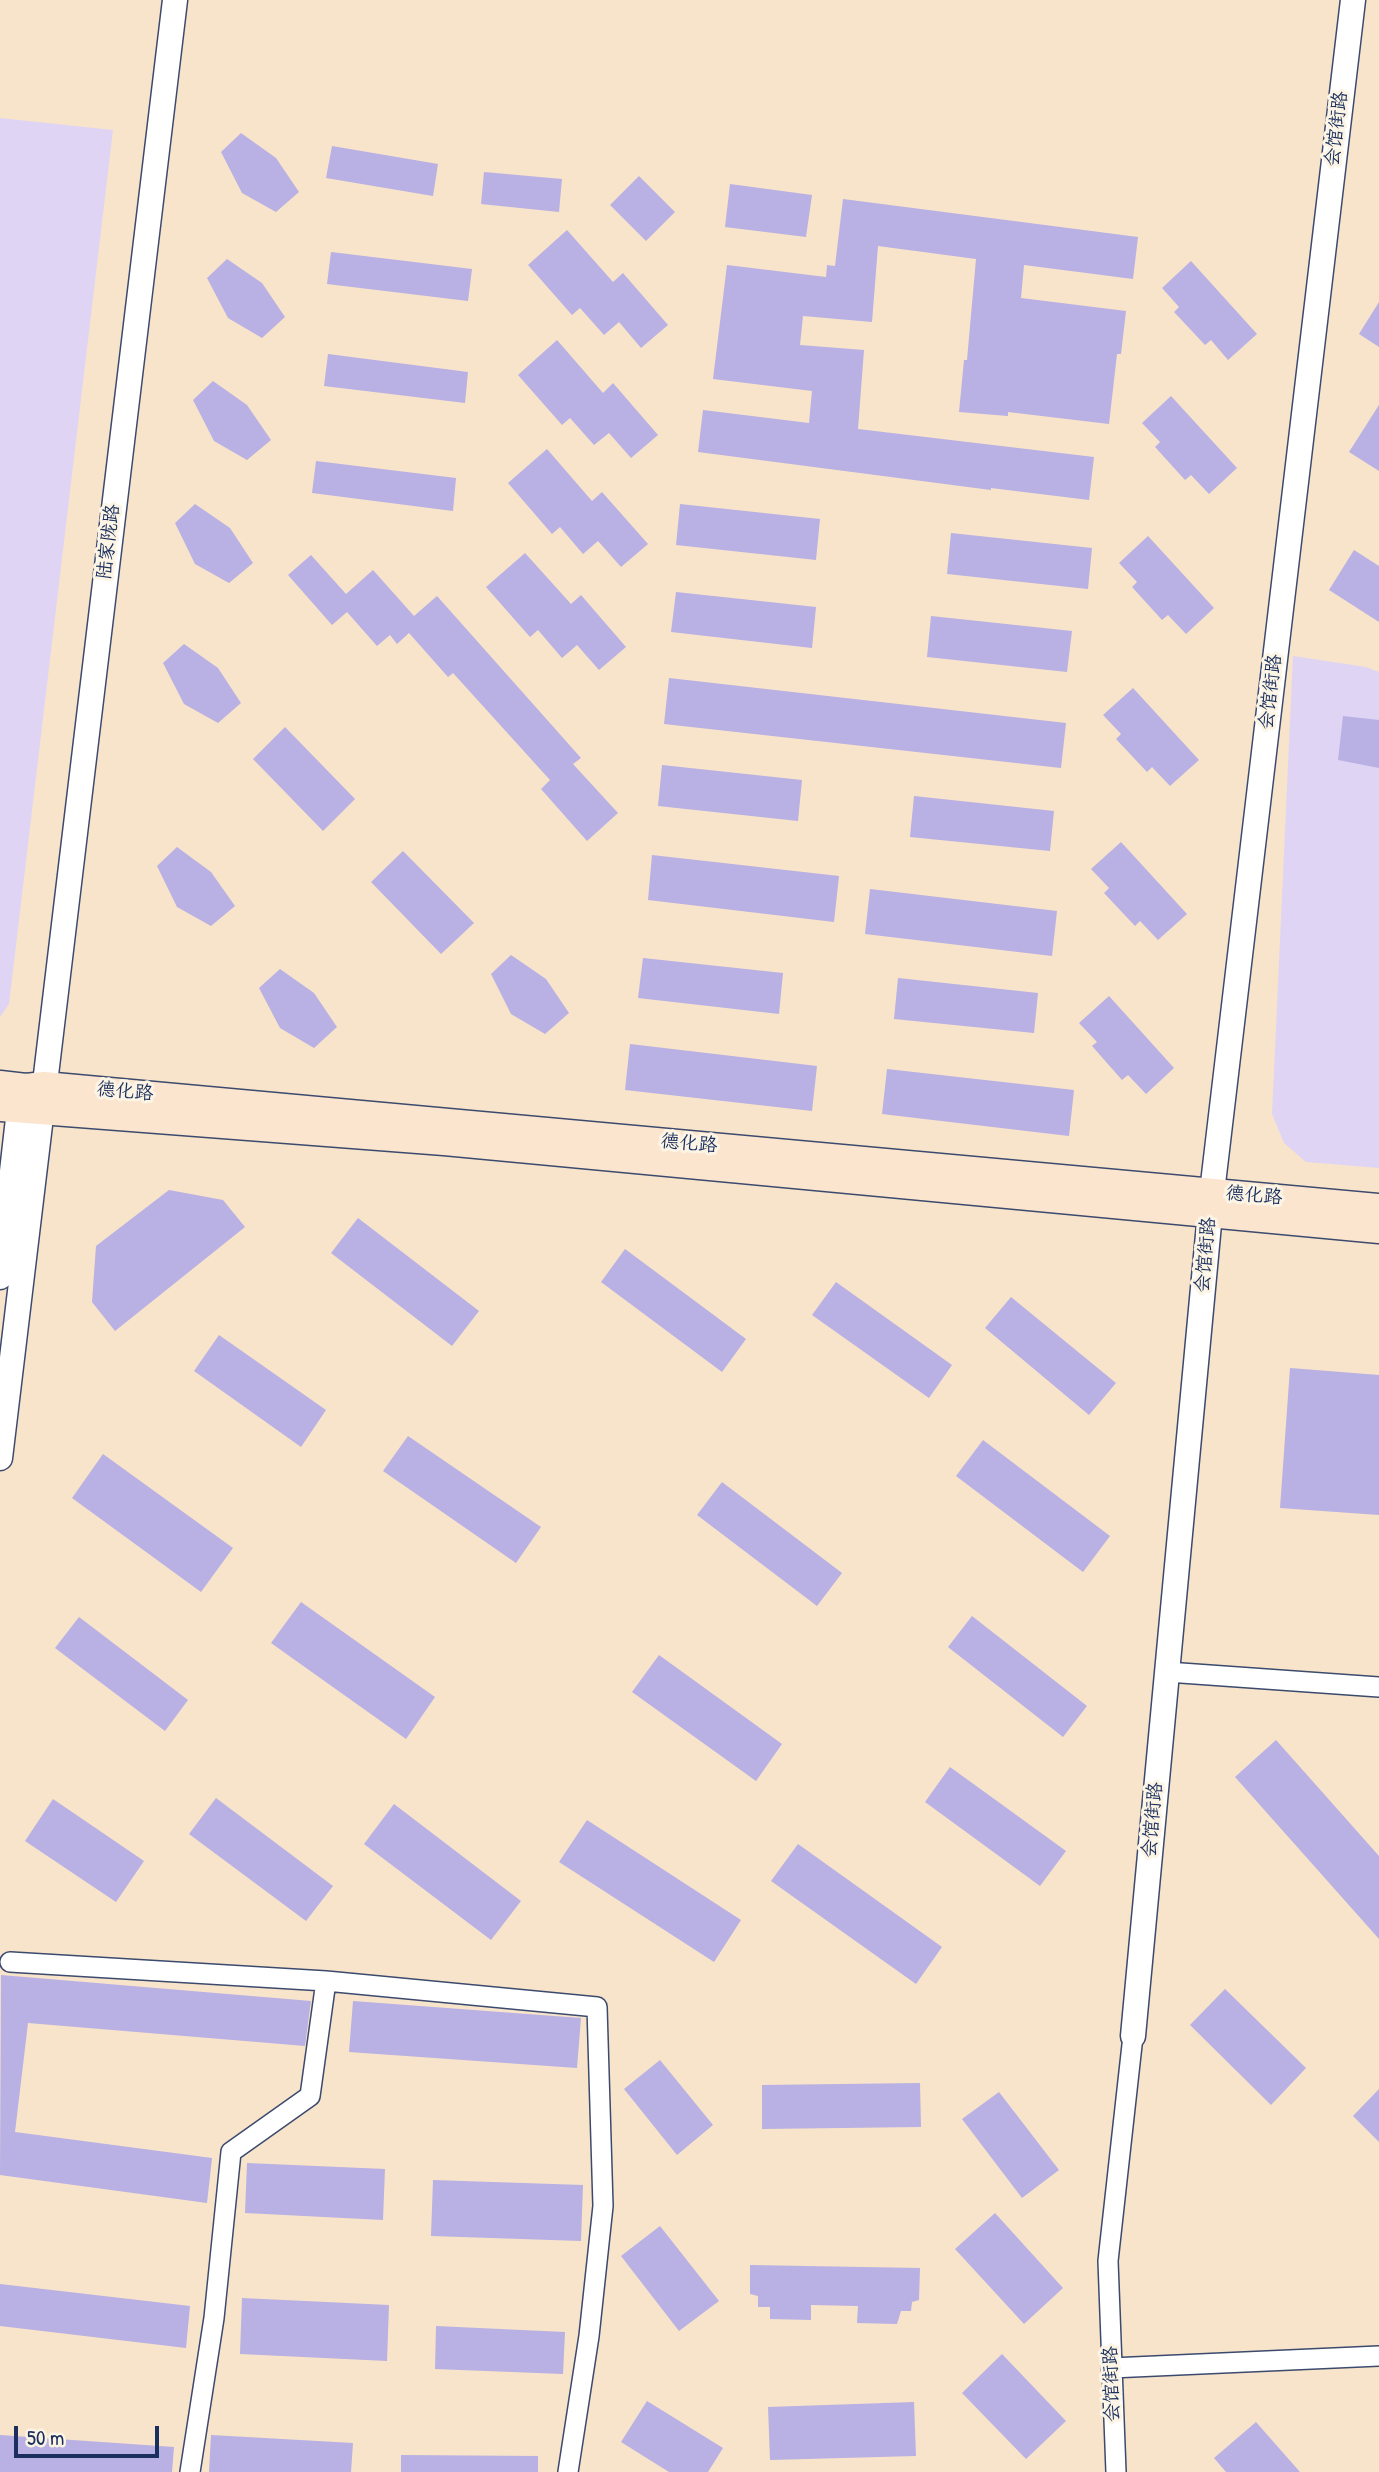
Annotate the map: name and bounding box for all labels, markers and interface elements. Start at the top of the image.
street label: 会馆街路 [1321,90,1353,168]
street label: 陆家陇路 [93,503,125,581]
street label: 会馆街路 [1255,653,1287,731]
street label: 德化路 [96,1078,154,1106]
street label: 德化路 [660,1130,718,1158]
street label: 德化路 [1225,1182,1283,1210]
street label: 会馆街路 [1191,1216,1221,1294]
street label: 会馆街路 [1138,1781,1168,1859]
street label: 会馆街路 [1099,2346,1125,2422]
scale bar [18,2412,163,2456]
text: 50 m [27,2423,64,2452]

